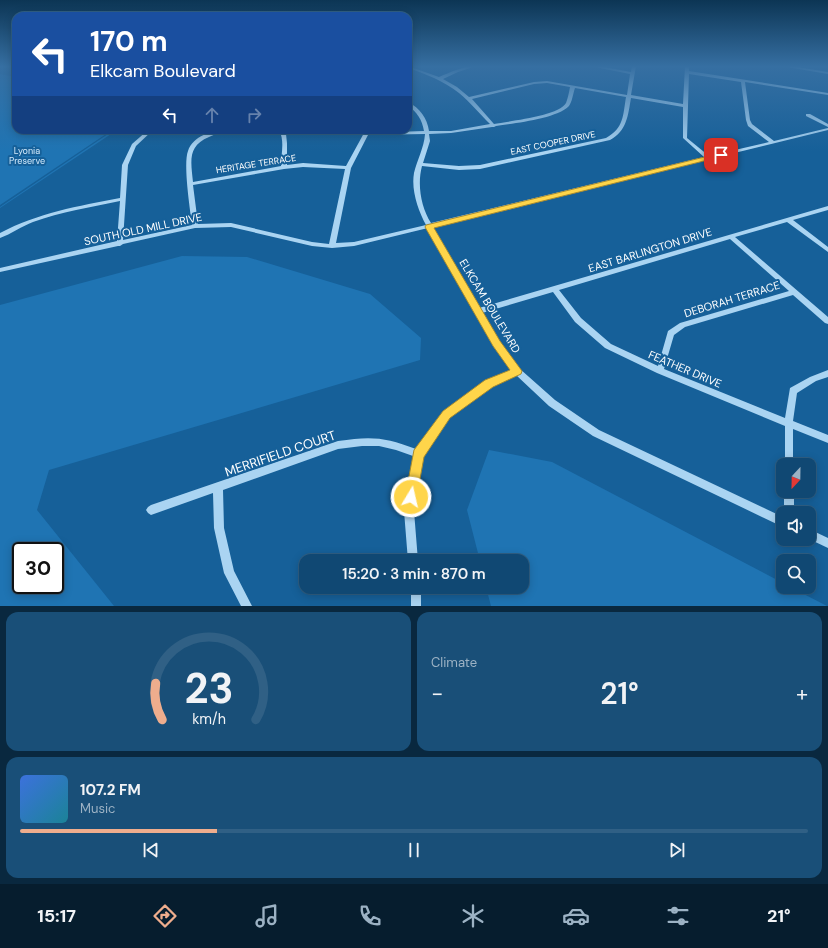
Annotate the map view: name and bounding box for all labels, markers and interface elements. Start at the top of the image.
text: 170 m [90,23,168,60]
icon: left [24,28,76,80]
text: Elkcam Boulevard [90,59,236,83]
icon: left [159,104,181,126]
icon: ahead [201,104,223,126]
icon: right [243,104,265,126]
street label: EAST COOPER DRIVE [509,128,597,158]
pin [704,138,738,172]
icon: arrive [710,144,732,166]
park label: Lyonia Preserve [9,145,45,167]
street label: HERITAGE TERRACE [215,152,297,176]
street label: SOUTH OLD MILL DRIVE [83,210,203,248]
street label: EAST BARLINGTON DRIVE [586,225,714,275]
street label: ELKCAM BOULEVARD [456,256,524,356]
street label: DEBORAH TERRACE [682,278,782,320]
street label: FEATHER DRIVE [646,347,724,391]
street label: MERRIFIELD COURT [222,427,338,480]
north arrow [776,458,816,498]
map controls [776,458,816,594]
position arrow [390,476,432,518]
button: sound [776,506,816,546]
speed limit sign: 30 [12,542,64,594]
button: search [776,554,816,594]
text: 15:20 · 3 min · 870 m [342,564,486,584]
text: Climate [431,654,477,671]
text: 23 [184,661,233,715]
text: 21° [600,674,639,713]
text: − [431,679,443,708]
text: + [796,679,808,708]
text: km/h [192,709,225,727]
text: 107.2 FM [80,780,141,800]
text: Music [80,800,115,817]
icon: previous [140,839,162,861]
icon: pause [403,839,425,861]
icon: next [666,839,688,861]
icon: directions [151,902,179,930]
icon: music [253,902,281,930]
icon: phone [356,902,384,930]
icon: climate [459,902,487,930]
icon: car [562,902,590,930]
icon: filters [664,902,692,930]
text: 15:17 [37,904,76,928]
text: 21° [767,904,791,928]

